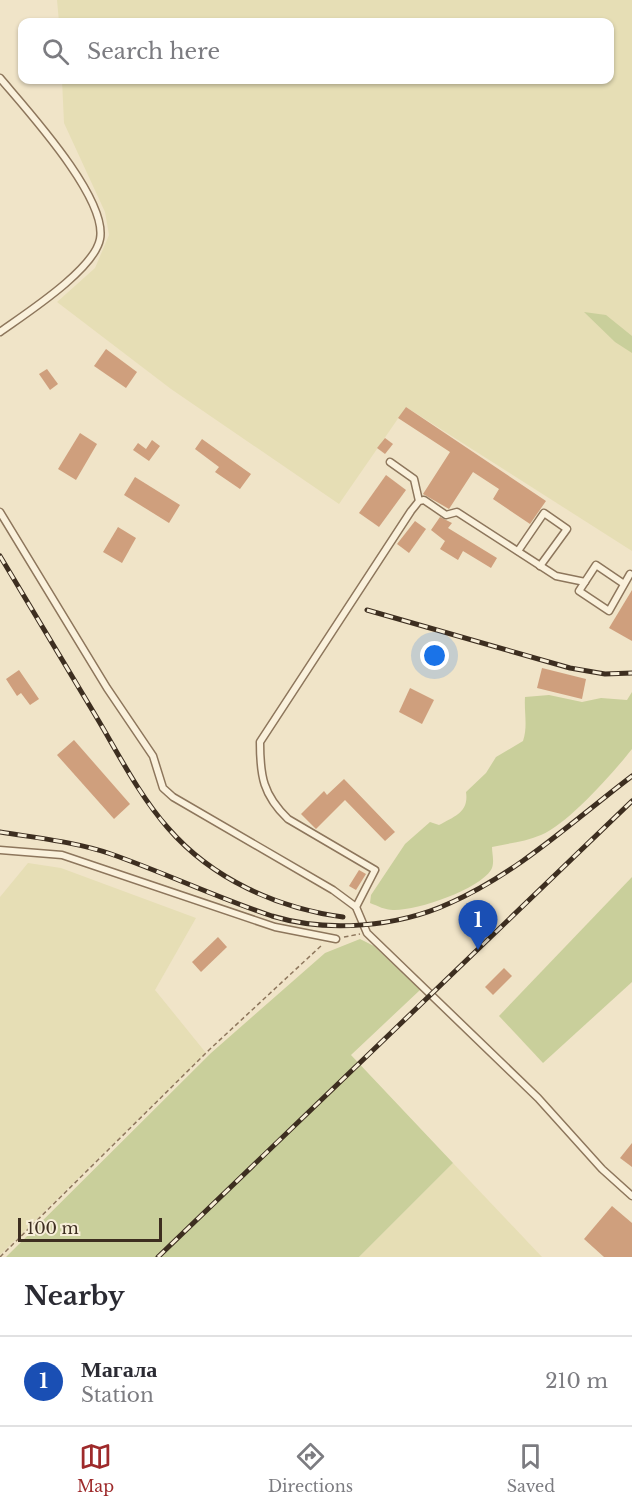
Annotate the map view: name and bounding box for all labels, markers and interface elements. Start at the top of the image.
search box [18,18,614,84]
icon: search [39,35,72,68]
text: Search here [87,38,220,65]
your location [420,641,449,670]
pin: 1 [458,900,498,950]
scale bar [18,1215,162,1242]
text: 100 m [27,1218,79,1238]
text: Nearby [24,1280,125,1312]
text: Магала [81,1356,157,1383]
text: 1 [39,1369,48,1393]
text: 210 m [545,1369,608,1393]
text: Station [81,1383,154,1407]
tab: Map [77,1440,114,1496]
tab: Directions [268,1440,353,1496]
tab: Saved [507,1440,555,1496]

